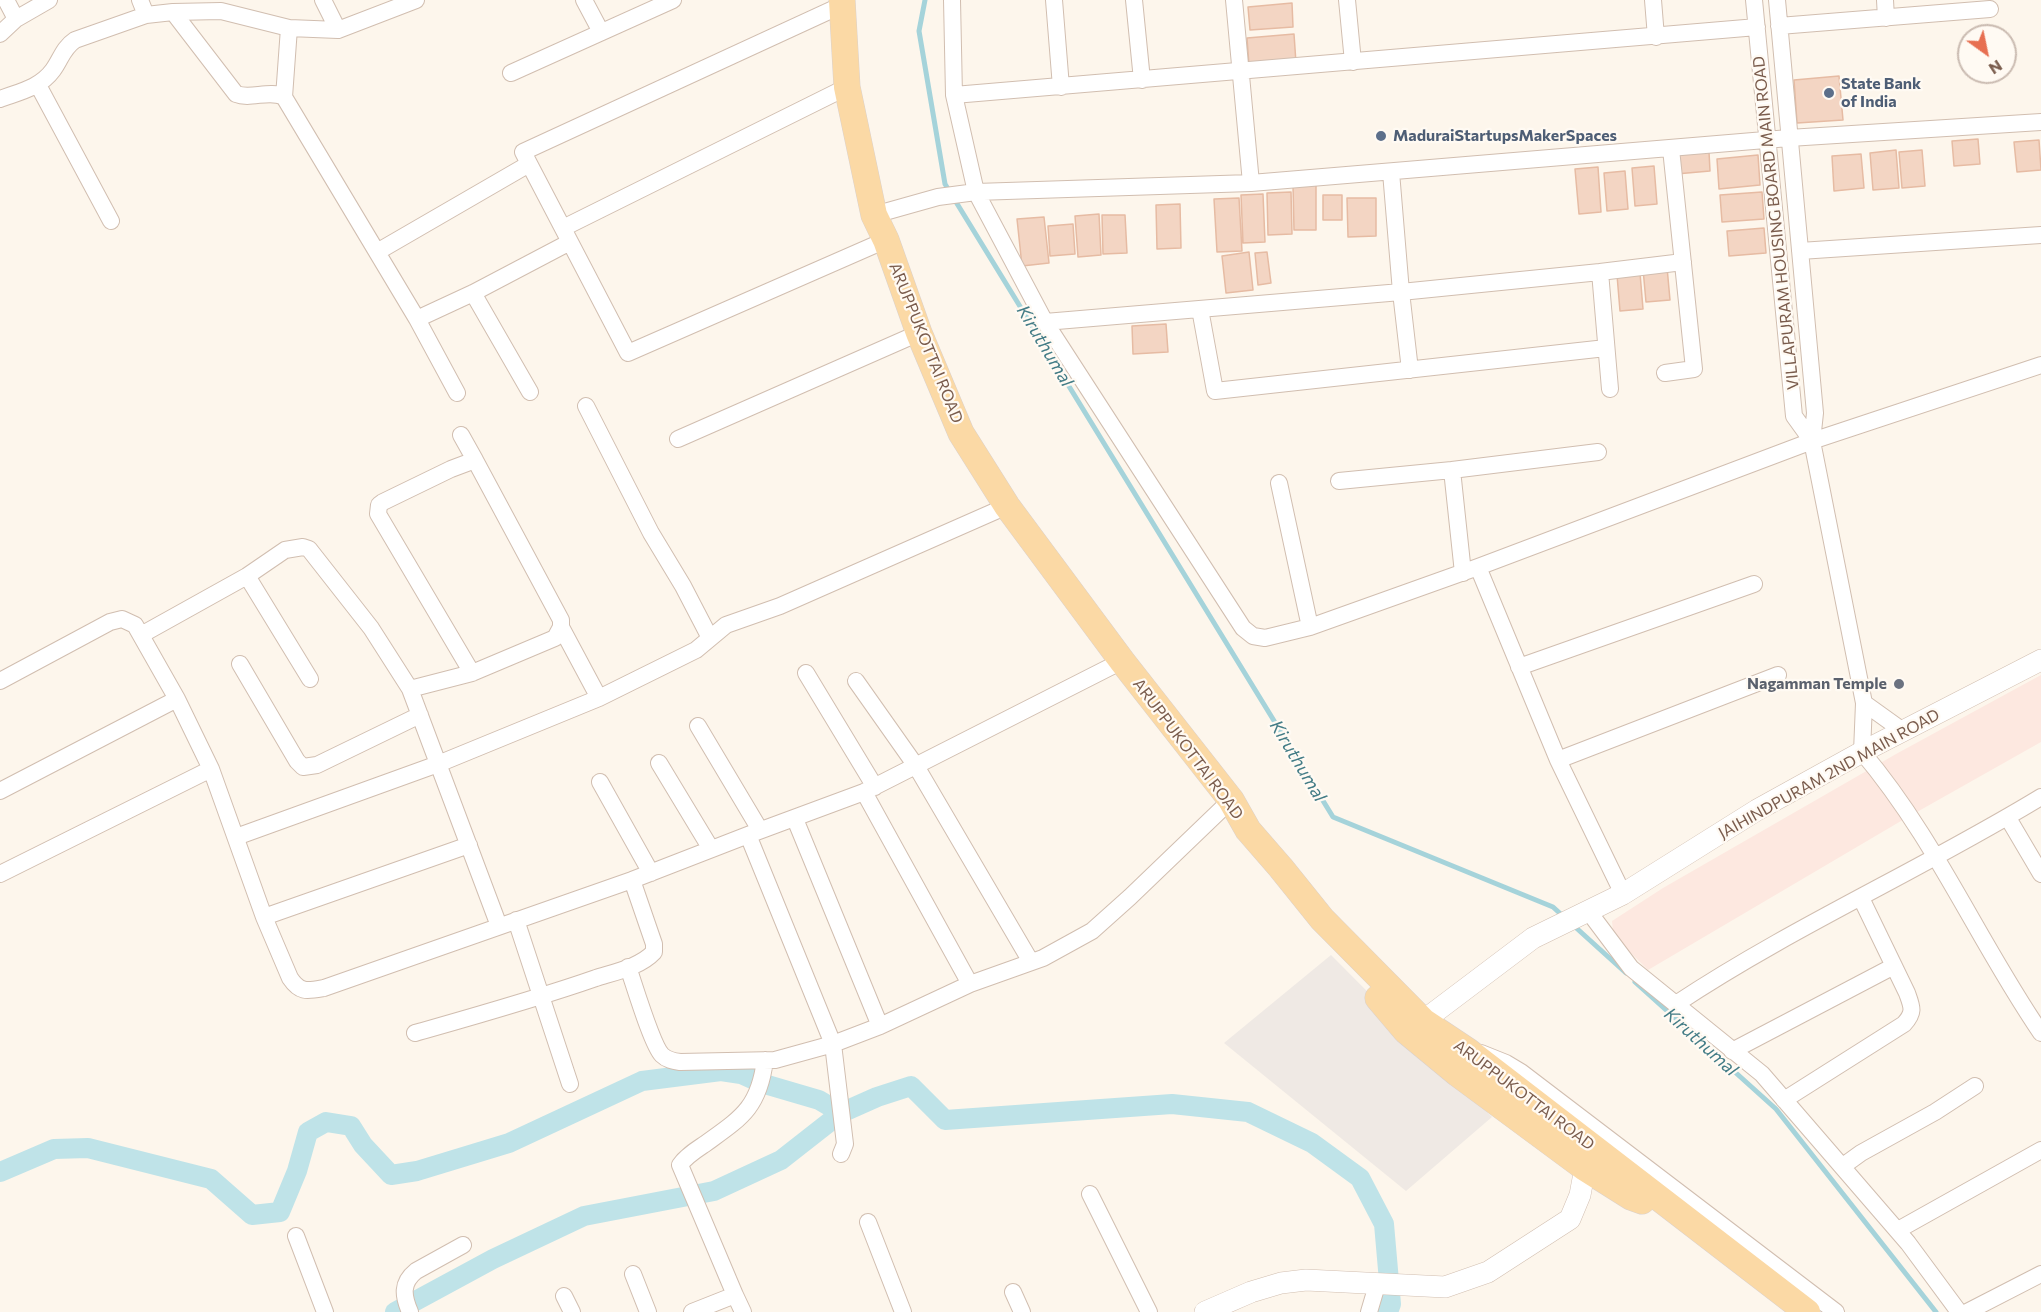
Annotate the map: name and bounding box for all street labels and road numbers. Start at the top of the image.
street label: VILLAPURAM HOUSING BOARD MAIN ROAD [1749,55,1803,391]
street label: ARUPPUKOTTAI ROAD [885,260,967,426]
street label: ARUPPUKOTTAI ROAD [1129,675,1247,823]
street label: JAIHINDPURAM 2ND MAIN ROAD [1715,705,1943,843]
street label: ARUPPUKOTTAI ROAD [1450,1036,1598,1154]

